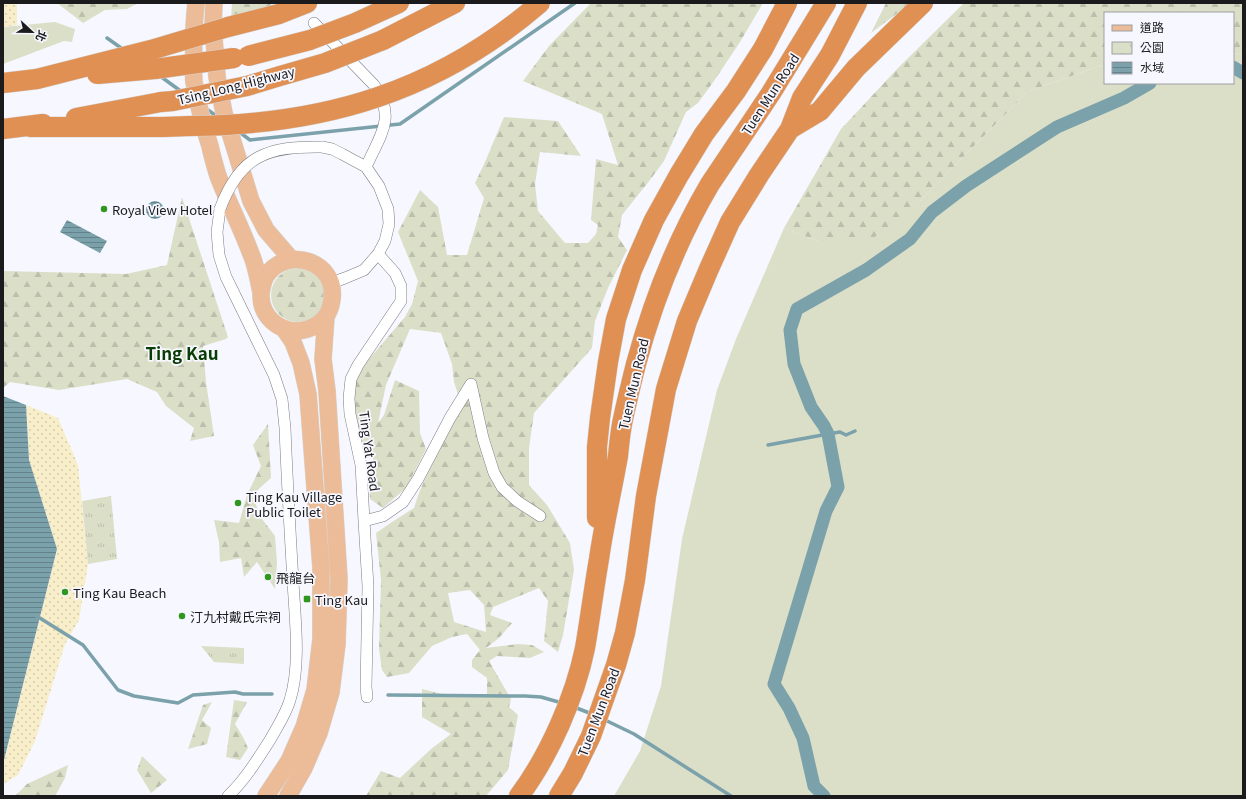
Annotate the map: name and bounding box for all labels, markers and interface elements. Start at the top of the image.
north arrow [12,12,52,52]
legend [1104,12,1234,84]
text: 道路 [1140,18,1164,35]
text: 北 [33,28,52,44]
text: 公園 [1140,38,1164,55]
street label: Tuen Mun Road [737,50,803,138]
text: 水域 [1140,58,1164,75]
street label: Tsing Long Highway [175,61,297,109]
place label: Royal View Hotel [112,200,213,219]
marker: Royal View Hotel [99,204,109,214]
street label: Tuen Mun Road [613,336,653,432]
district label: Ting Kau [145,340,219,365]
street label: Ting Yat Road [355,409,385,493]
place label: Ting Kau Village Public Toilet [246,487,342,521]
marker: Ting Kau Village Public Toilet [233,498,243,508]
place label: 飛龍台 [276,568,315,587]
marker: 飛龍台 [263,572,273,582]
place label: Ting Kau Beach [73,583,166,602]
marker: Ting Kau Beach [60,587,70,597]
place label: Ting Kau [315,590,368,609]
marker: Ting Kau [302,594,312,604]
place label: 汀九村戴氏宗祠 [190,607,281,626]
marker: 汀九村戴氏宗祠 [177,611,187,621]
street label: Tuen Mun Road [572,665,624,759]

